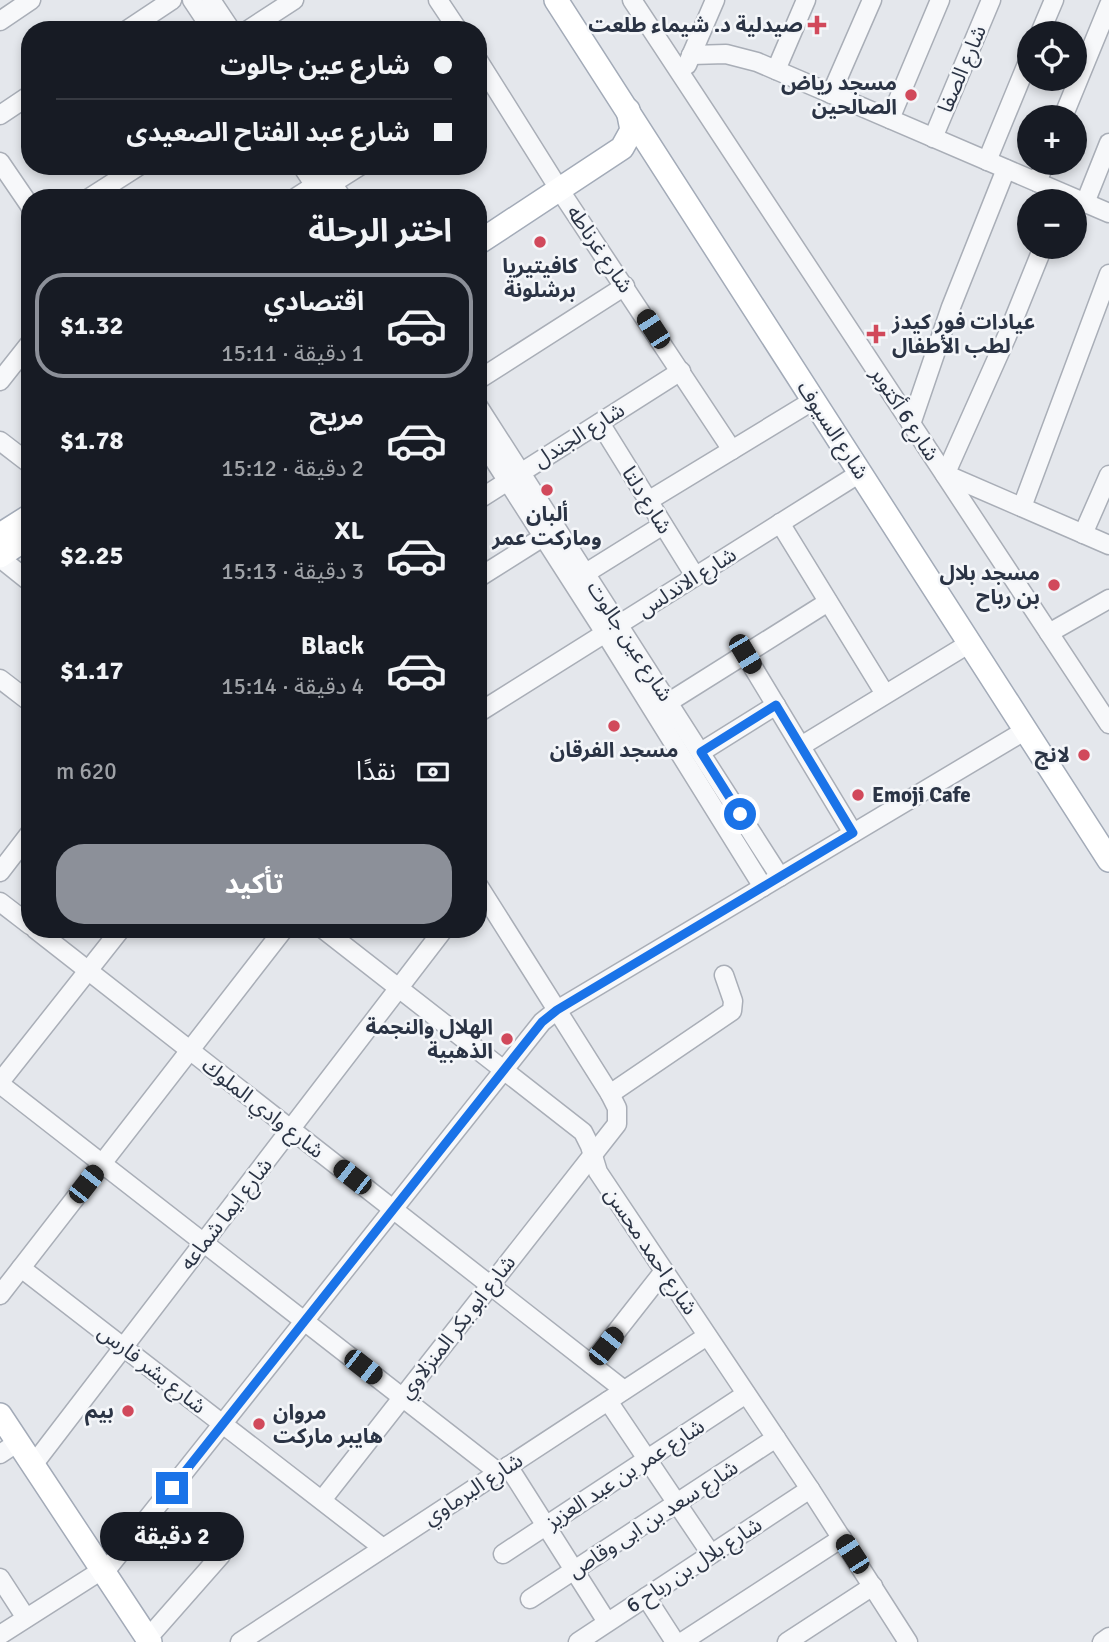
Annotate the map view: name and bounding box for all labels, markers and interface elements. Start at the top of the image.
place label: صيدلية د. شيماء طلعت [588,12,803,38]
marker: صيدلية د. شيماء طلعت [809,17,825,33]
street label: شارع الصفا [932,21,994,117]
map controls [1017,21,1087,259]
button: locate [1017,21,1087,91]
text: شارع عين جالوت [220,50,410,82]
place label: مسجد رياض الصالحين [781,70,897,120]
marker: مسجد رياض الصالحين [903,87,919,103]
button: + [1017,105,1087,175]
text: شارع عبد الفتاح الصعيدى [126,117,410,149]
button: − [1017,189,1087,259]
street label: شارع غرناطه [560,200,639,299]
text: اختر الرحلة [308,211,452,250]
marker: كافيتيريا برشلونة [532,234,548,250]
place label: كافيتيريا برشلونة [502,253,578,303]
text: اقتصادي [264,286,364,318]
icon: car [385,294,448,357]
car [633,306,674,352]
place label: عيادات فور كيدز لطب الأطفال [891,309,1035,359]
text: $1.32 [60,310,124,342]
marker: عيادات فور كيدز لطب الأطفال [866,324,886,344]
text: 1 دقيقة · 15:11 [221,339,364,368]
street label: شارع 6 أكتوبر [863,361,945,467]
street label: شارع السيوف [790,376,874,485]
street label: شارع الجندل [529,397,630,475]
text: مريح [309,401,364,433]
icon: car [385,409,448,472]
text: $1.78 [60,425,124,457]
text: 2 دقيقة · 15:12 [221,454,364,483]
street label: شارع دلتا [614,461,678,540]
marker: ألبان وماركت عمر [539,482,555,498]
place label: ألبان وماركت عمر [491,500,602,551]
text: XL [334,515,364,547]
icon: car [385,524,448,587]
text: $2.25 [60,540,124,572]
street label: شارع الاندلس [633,541,742,624]
text: 3 دقيقة · 15:13 [221,557,364,586]
place label: مسجد بلال بن رباح [940,560,1040,612]
street label: شارع عين جالوت [580,576,679,707]
marker: مسجد بلال بن رباح [1046,577,1062,593]
text: Black [301,630,364,662]
car [726,631,765,677]
icon: car [385,639,448,702]
text: $1.17 [60,655,124,687]
text: 4 دقيقة · 15:14 [221,672,364,701]
marker: مسجد الفرقان [606,718,622,734]
place label: مسجد الفرقان [550,737,678,763]
place label: لانج [1035,742,1070,770]
marker: لانج [1076,747,1092,763]
icon: cash [414,753,452,791]
text: نقدًا [356,756,396,788]
text: 620 m [56,757,117,786]
place label: Emoji Cafe [872,782,971,808]
marker: Emoji Cafe [850,787,866,803]
route start [724,798,756,830]
button: تأكيد [56,844,452,924]
place label: الهلال والنجمة الذهبية [366,1014,493,1064]
marker: الهلال والنجمة الذهبية [499,1031,515,1047]
street label: شارع وادي الملوك [195,1052,329,1166]
street label: شارع ايما شماعه [174,1153,279,1276]
car [329,1156,376,1198]
car [65,1161,108,1207]
street label: شارع احمد محسن [597,1182,703,1321]
street label: شارع ابو بكر المنزلاوي [393,1250,523,1406]
street label: شارع بشر فارس [92,1319,211,1421]
car [585,1323,628,1369]
car [340,1346,387,1388]
place label: بيم [85,1398,114,1426]
place label: مروان هايبر ماركت [273,1399,383,1449]
marker: بيم [120,1403,136,1419]
street label: شارع عمر بن عبد العزيز [540,1413,710,1537]
marker: مروان هايبر ماركت [251,1416,267,1432]
street label: شارع البرماوي [418,1447,529,1533]
street label: شارع سعد بن ابى وقاص [563,1454,744,1585]
route end [156,1472,188,1504]
street label: شارع بلال بن رباح 6 [621,1511,768,1620]
callout: 2 دقيقة [100,1512,244,1562]
text: 2 دقيقة [134,1522,210,1551]
car [832,1531,873,1577]

